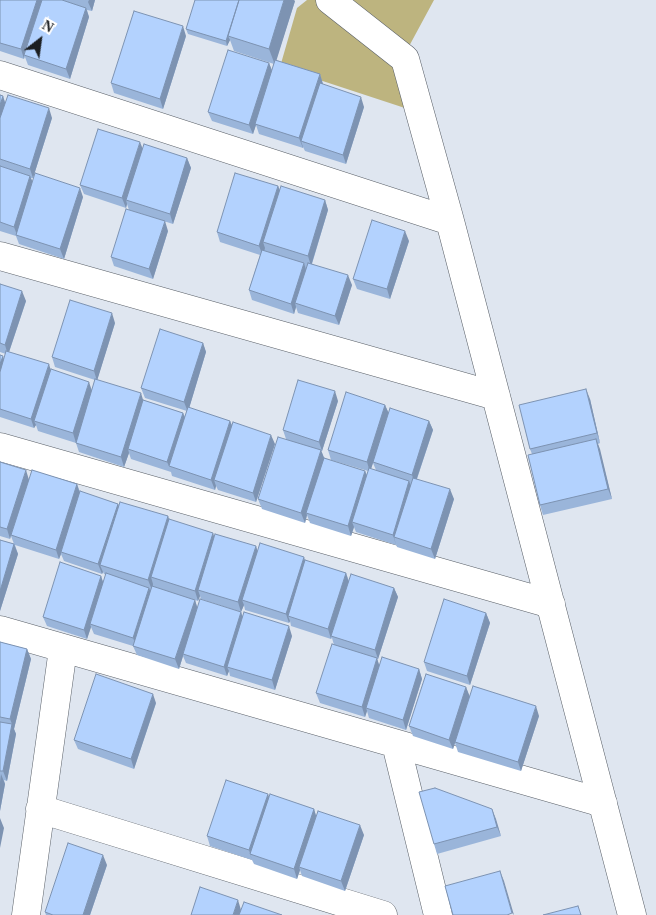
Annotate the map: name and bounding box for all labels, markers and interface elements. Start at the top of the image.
north arrow [15,15,65,65]
text: N [40,18,56,36]

